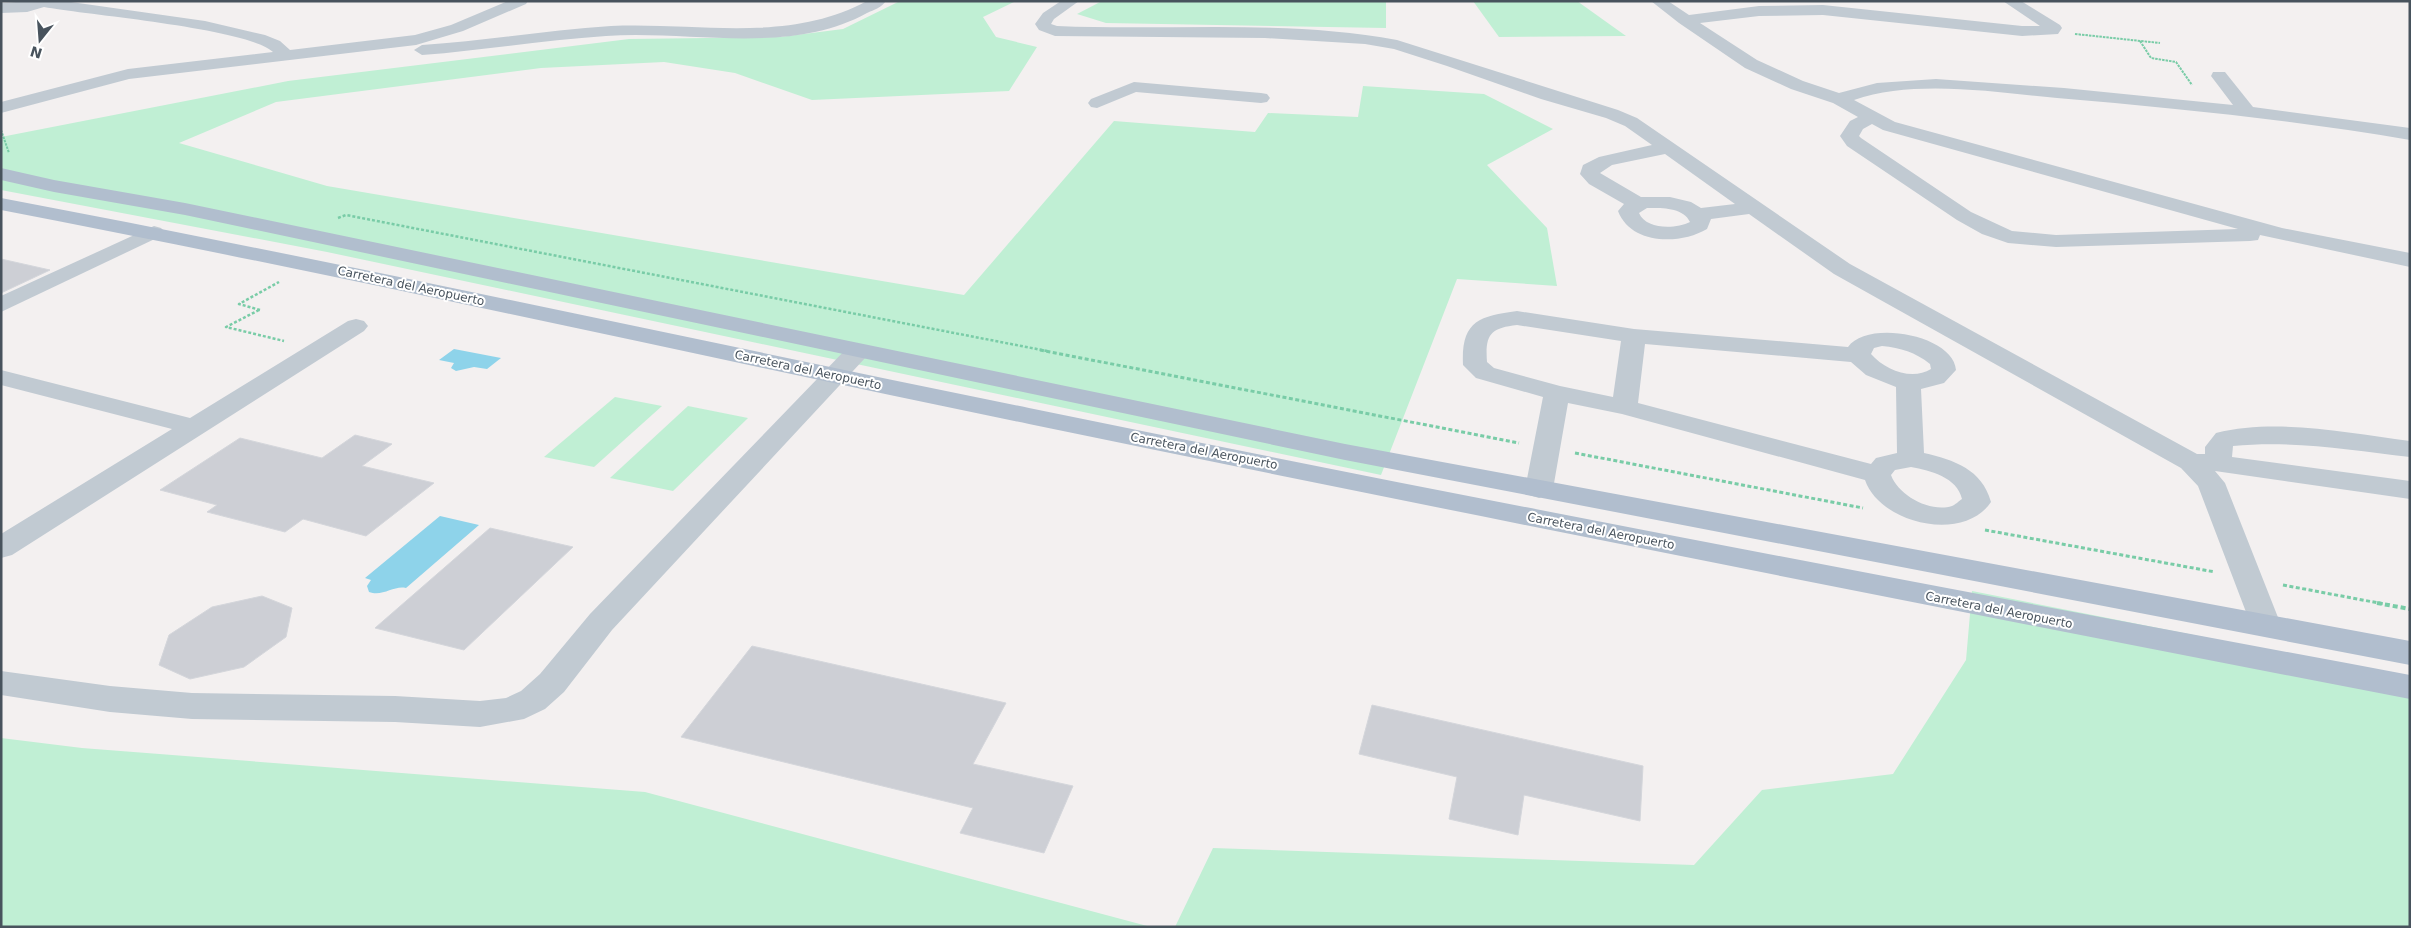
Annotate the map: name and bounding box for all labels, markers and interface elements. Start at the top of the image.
north arrow [15,15,65,65]
text: N [28,43,44,62]
street label: Carretera del Aeropuerto [336,264,486,308]
street label: Carretera del Aeropuerto [733,348,883,392]
street label: Carretera del Aeropuerto [1129,430,1279,472]
street label: Carretera del Aeropuerto [1526,510,1676,552]
street label: Carretera del Aeropuerto [1924,589,2074,631]

